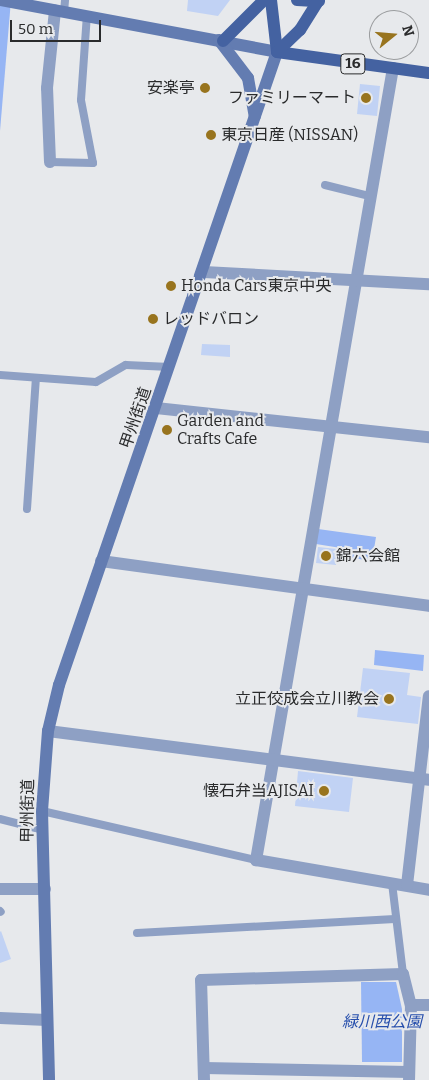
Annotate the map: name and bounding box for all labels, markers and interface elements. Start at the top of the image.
scale bar [12,10,104,42]
north arrow [369,10,419,60]
text: 50 m [18,20,53,38]
text: N [398,23,418,38]
road number: 16 [339,52,367,76]
place label: 安楽亭 [147,78,195,98]
marker: 安楽亭 [199,82,211,94]
place label: ファミリーマート [228,88,356,108]
marker: ファミリーマート [360,92,372,104]
place label: 東京日産 (NISSAN) [221,125,358,145]
marker: 東京日産 (NISSAN) [205,129,217,141]
place label: Honda Cars東京中央 [181,276,331,296]
marker: Honda Cars東京中央 [165,280,177,292]
place label: レッドバロン [163,309,259,329]
marker: レッドバロン [147,313,159,325]
street label: 甲州街道 [117,385,155,451]
place label: Garden and Crafts Cafe [177,411,264,449]
marker: Garden and Crafts Cafe [161,424,173,436]
place label: 錦六会館 [336,546,400,566]
marker: 錦六会館 [320,550,332,562]
place label: 立正佼成会立川教会 [235,689,379,709]
marker: 立正佼成会立川教会 [383,693,395,705]
street label: 甲州街道 [18,779,38,843]
place label: 懐石弁当AJISAI [203,781,314,801]
marker: 懐石弁当AJISAI [318,785,330,797]
park label: 緑川西公園 [342,1012,422,1032]

